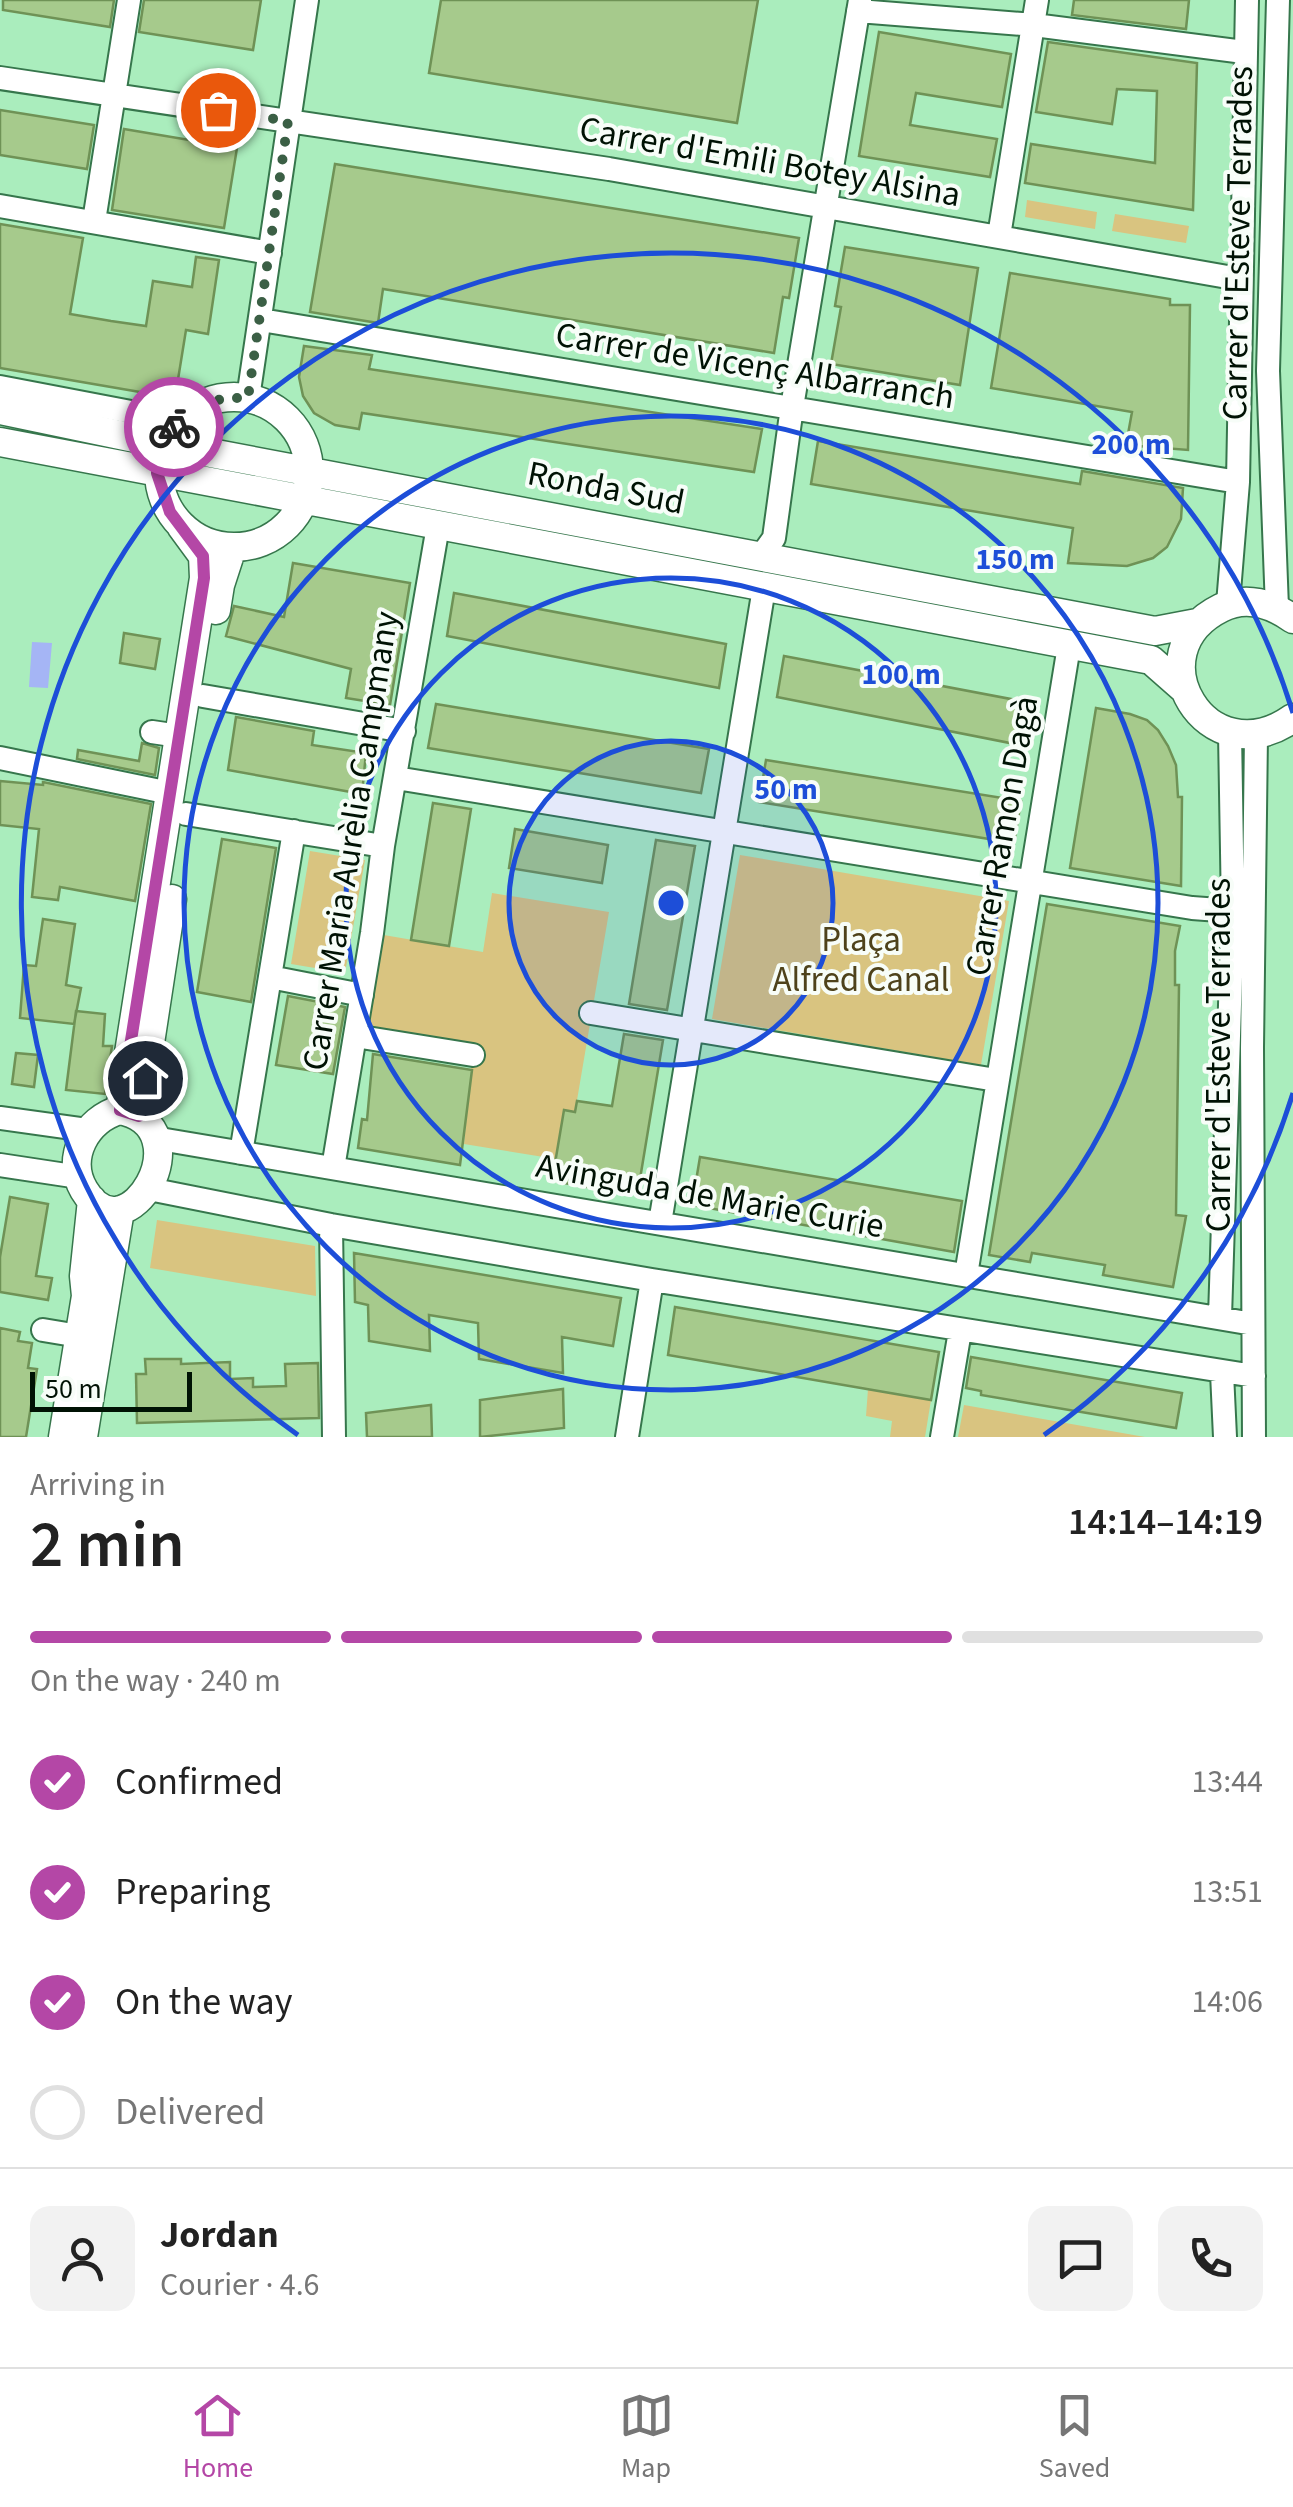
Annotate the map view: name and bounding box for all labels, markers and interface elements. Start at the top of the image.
street label: Carrer d'Esteve Terrades [1210,65,1266,421]
pin [176,68,261,153]
icon: bag [191,83,246,138]
street label: Carrer d'Emili Botey Alsina [576,104,964,220]
street label: Carrer de Vicenç Albarranch [552,310,958,422]
courier [124,377,224,477]
icon: bike [147,400,202,455]
text: 200 m [1091,423,1171,466]
street label: Ronda Sud [523,448,689,528]
text: 150 m [975,538,1055,581]
street label: Carrer Maria Aurèlia Campmany [290,608,412,1074]
text: 100 m [861,653,941,696]
street label: Carrer Ramon Dagà [953,692,1051,980]
text: 50 m [754,768,818,811]
street label: Carrer d'Esteve Terrades [1194,878,1244,1232]
centre of rings [653,885,689,921]
park label: Plaça Alfred Canal [772,915,950,1005]
pin [103,1036,188,1121]
icon: home [118,1051,173,1106]
street label: Avinguda de Marie Curie [532,1141,888,1251]
scale bar [30,1367,192,1412]
text: 50 m [45,1369,102,1409]
text: Arriving in [30,1462,166,1508]
text: 14:14–14:19 [1068,1495,1263,1549]
text: 2 min [30,1499,185,1592]
text: On the way · 240 m [30,1658,281,1704]
icon: check [30,1755,85,1810]
text: Confirmed [115,1755,283,1809]
text: 13:44 [1191,1759,1263,1805]
icon: check [30,1865,85,1920]
text: Preparing [115,1865,270,1919]
text: 13:51 [1191,1869,1263,1915]
icon: check [30,1975,85,2030]
text: On the way [115,1975,292,2029]
text: 14:06 [1191,1979,1263,2025]
text: Delivered [115,2085,265,2139]
button: person [30,2206,135,2311]
button: chat [1028,2206,1133,2311]
button: phone [1158,2206,1263,2311]
text: Jordan [160,2208,279,2262]
text: Courier · 4.6 [160,2262,320,2308]
tab: Home [183,2388,253,2488]
tab: Map [619,2388,674,2488]
tab: Saved [1039,2388,1110,2488]

